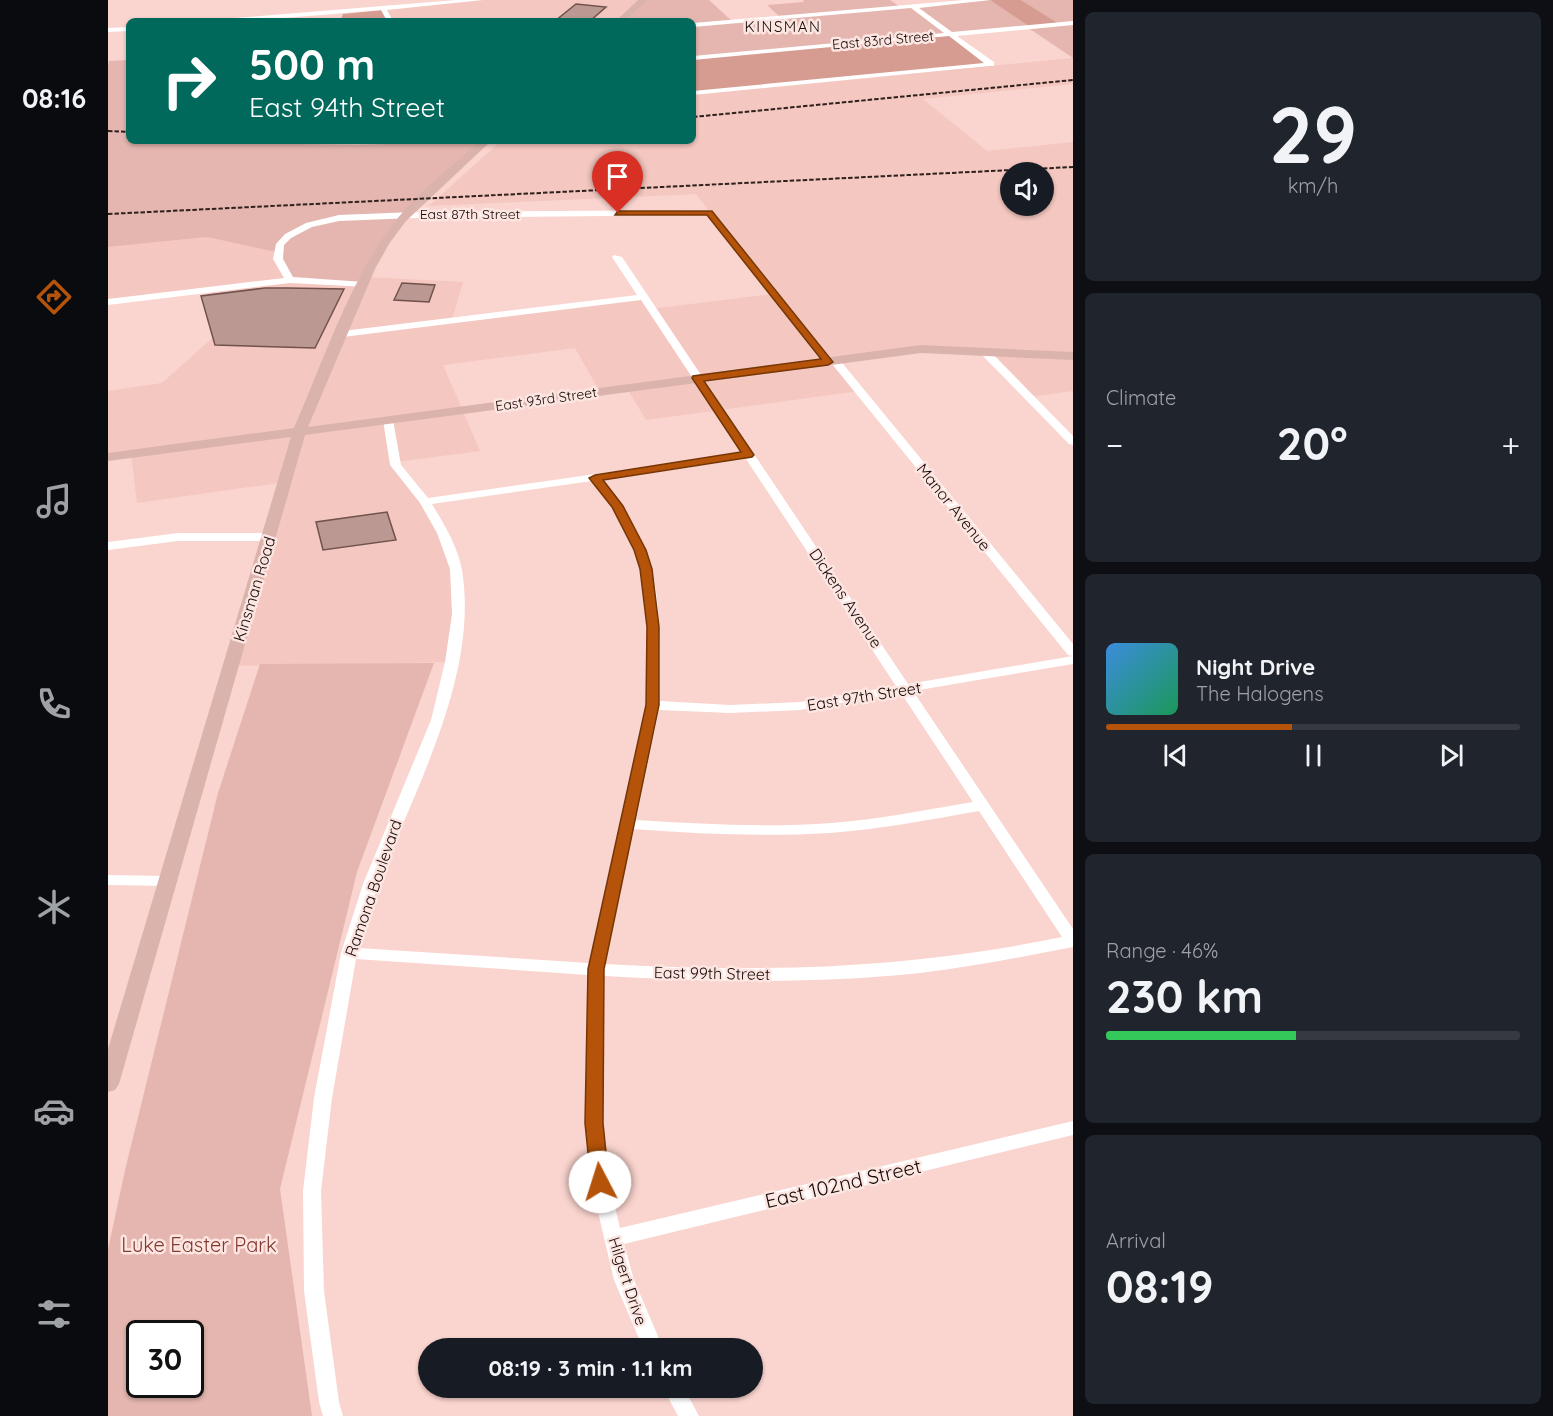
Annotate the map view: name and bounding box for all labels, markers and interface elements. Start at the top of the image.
district label: KINSMAN [745,17,821,36]
street label: East 83rd Street [831,27,935,53]
text: 500 m [249,38,375,91]
icon: right [150,42,228,120]
text: 08:16 [22,81,86,115]
text: 29 [1269,85,1357,183]
text: East 94th Street [249,90,445,124]
pin [592,151,643,213]
icon: arrive [601,160,634,193]
map controls [1000,162,1054,216]
button: sound [1000,162,1054,216]
text: km/h [1288,173,1338,198]
street label: East 87th Street [420,205,521,223]
icon: directions [33,276,75,318]
street label: East 93rd Street [494,383,598,415]
text: Climate [1106,385,1176,410]
text: 20° [1277,415,1348,471]
text: − [1106,424,1123,465]
text: + [1501,424,1520,465]
street label: Manor Avenue [913,459,995,555]
icon: music [33,480,75,522]
street label: Kinsman Road [229,534,279,644]
street label: Dickens Avenue [805,544,887,652]
text: Night Drive [1196,653,1315,681]
street label: East 97th Street [805,677,923,715]
text: The Halogens [1196,681,1324,706]
icon: phone [33,683,75,725]
icon: previous [1159,739,1192,772]
icon: pause [1297,739,1330,772]
icon: next [1435,739,1468,772]
street label: Ramona Boulevard [340,817,406,959]
icon: climate [33,886,75,928]
text: Range · 46% [1106,938,1218,963]
street label: East 99th Street [654,962,770,984]
text: 230 km [1106,968,1263,1024]
icon: car [33,1090,75,1132]
position arrow [568,1150,632,1214]
street label: East 102nd Street [763,1153,924,1213]
text: Arrival [1106,1228,1166,1253]
park label: Luke Easter Park [121,1232,277,1257]
street label: Hilgert Drive [604,1234,652,1328]
text: 08:19 [1106,1258,1214,1314]
icon: filters [33,1293,75,1335]
speed limit sign: 30 [126,1320,204,1398]
text: 08:19 · 3 min · 1.1 km [488,1354,693,1382]

